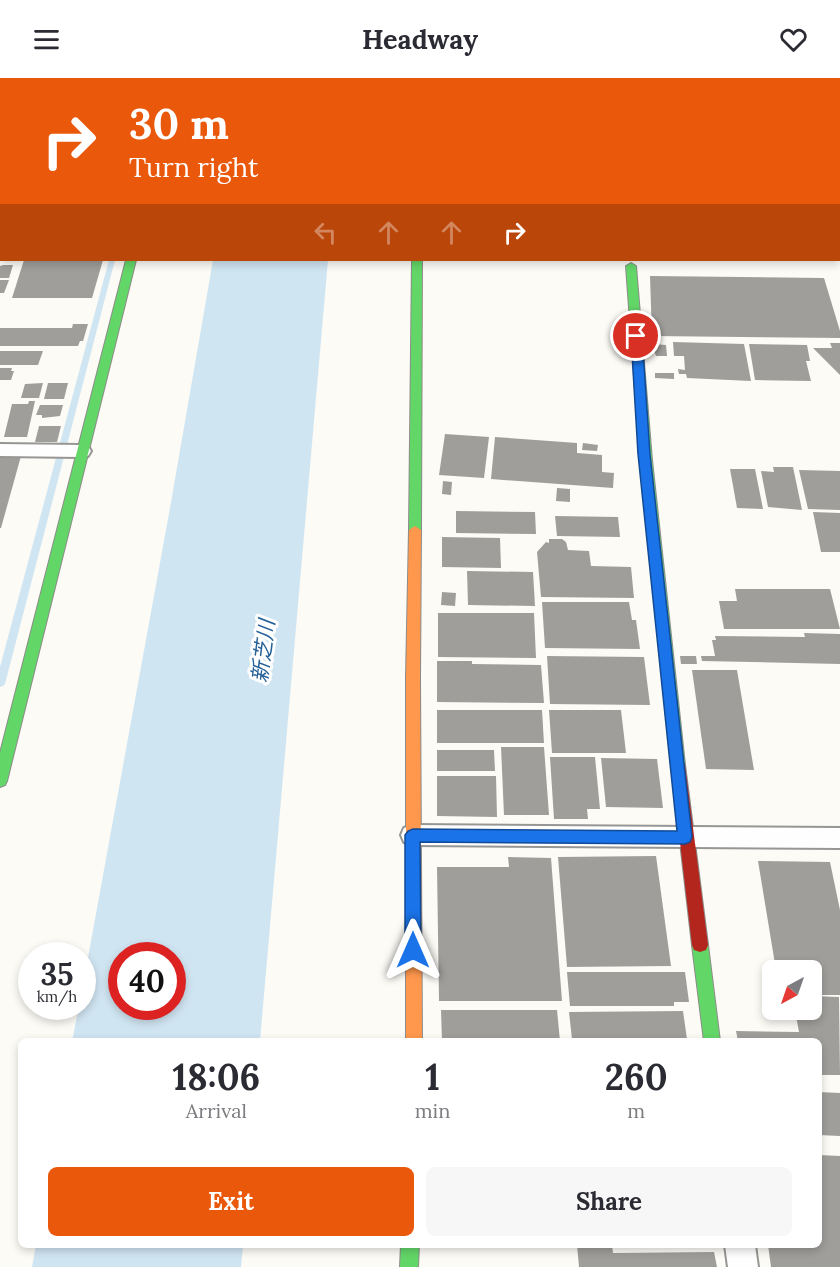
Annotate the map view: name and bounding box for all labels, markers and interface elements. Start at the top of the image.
text: Headway [362,22,478,56]
icon: menu [30,23,63,56]
icon: heart [777,23,810,56]
text: 30 m [129,97,229,151]
icon: right [30,102,108,180]
text: Turn right [129,150,258,184]
icon: left [309,216,342,249]
icon: ahead [372,216,405,249]
icon: ahead [435,216,468,249]
icon: right [498,216,531,249]
pin [610,310,661,361]
icon: arrive [619,319,652,352]
water label: 新芝川 [246,616,280,684]
position arrow [381,918,445,982]
speed limit sign: 40 [108,942,186,1020]
text: 35 [40,955,73,993]
north arrow [762,960,822,1020]
map controls [762,960,822,1020]
text: km/h [37,987,77,1006]
text: 18:06 [172,1054,260,1100]
text: 1 [425,1054,440,1100]
text: 260 [605,1054,668,1100]
text: Arrival [186,1098,247,1123]
text: min [415,1098,450,1123]
text: m [627,1098,645,1123]
button: Exit [48,1167,414,1236]
button: Share [426,1167,792,1236]

